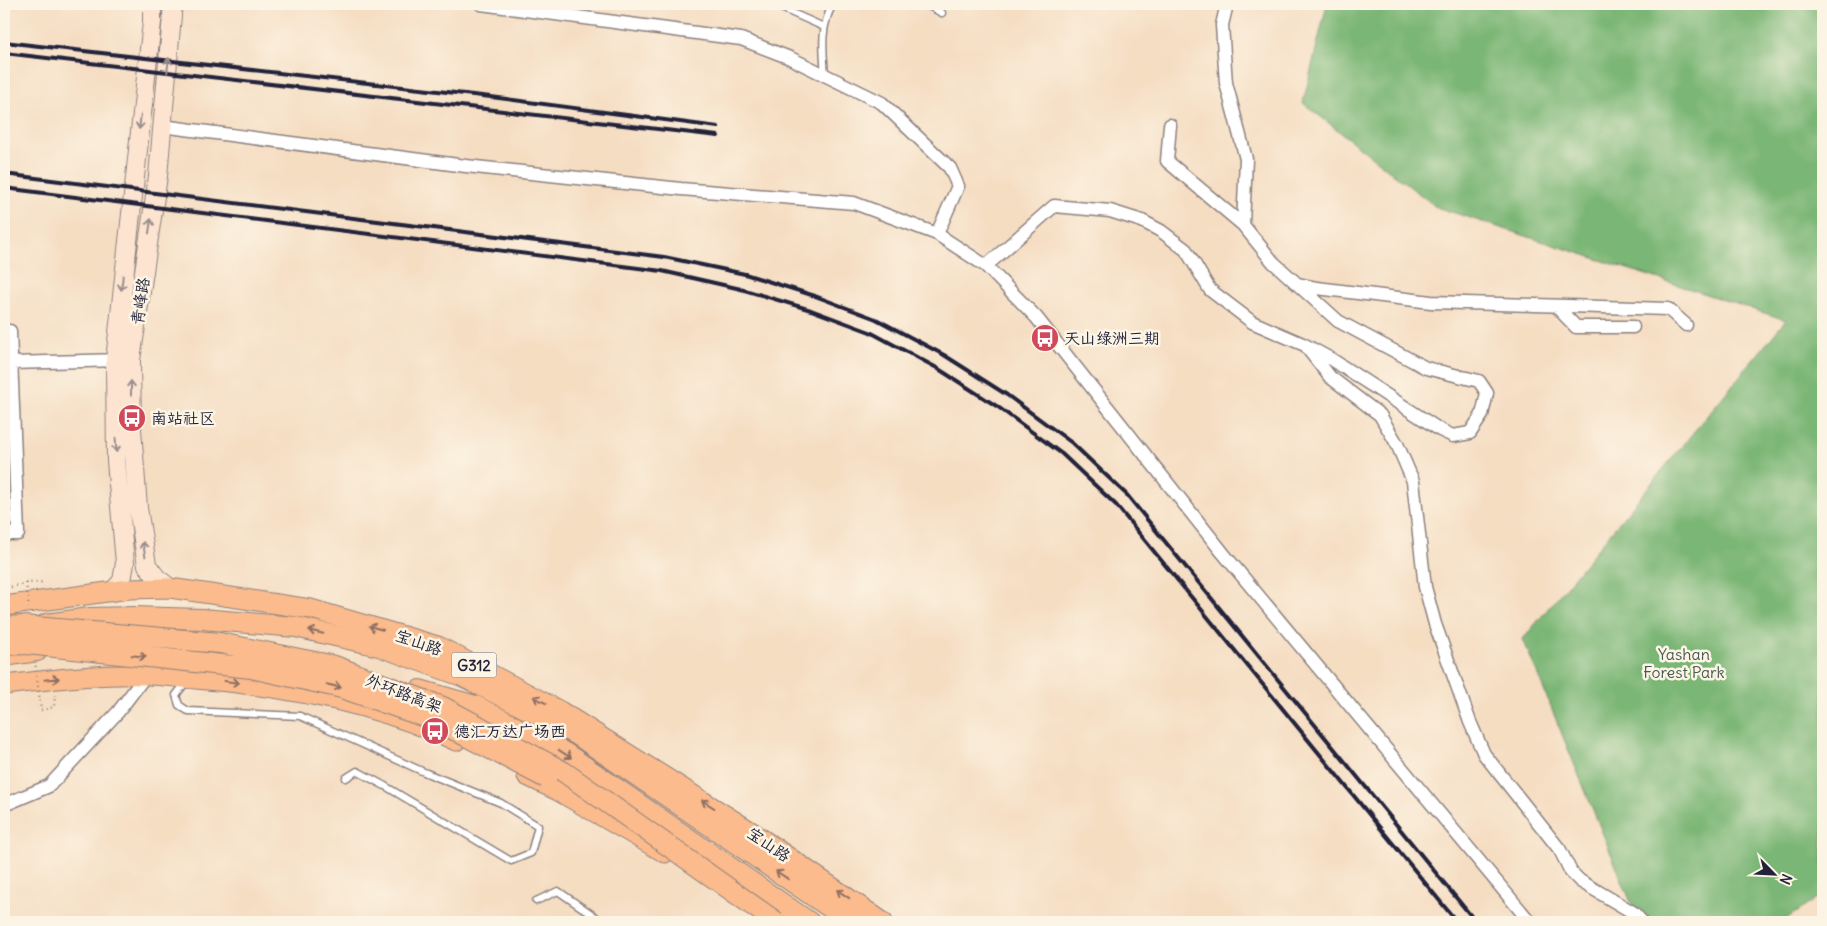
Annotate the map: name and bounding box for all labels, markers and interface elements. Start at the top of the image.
one-way arrow [163,57,173,73]
one-way arrow [135,113,145,129]
one-way arrow [146,219,156,235]
one-way arrow [117,275,127,291]
street label: 青峰路 [127,276,153,326]
bus stop icon: 天山绿洲三期 [1030,323,1060,353]
place label: 天山绿洲三期 [1064,328,1160,348]
one-way arrow [126,380,136,396]
bus stop icon: 南站社区 [117,403,147,433]
place label: 南站社区 [151,408,215,428]
one-way arrow [111,437,120,453]
one-way arrow [139,542,149,558]
one-way arrow [369,622,385,632]
street label: 宝山路 [393,625,445,659]
one-way arrow [308,627,324,636]
park label: Yashan Forest Park [1643,644,1725,682]
one-way arrow [131,651,147,661]
road number: G312 [452,652,496,678]
street label: 外环路高架 [363,669,445,717]
one-way arrow [44,675,60,684]
one-way arrow [223,678,239,688]
one-way arrow [326,682,342,691]
one-way arrow [533,695,548,704]
bus stop icon: 德汇万达广场西 [420,716,450,746]
place label: 德汇万达广场西 [454,721,566,741]
one-way arrow [558,749,572,759]
one-way arrow [701,799,715,810]
street label: 宝山路 [744,822,794,866]
north arrow [1750,848,1800,898]
one-way arrow [775,870,789,880]
text: N [1776,871,1796,887]
one-way arrow [837,889,851,899]

